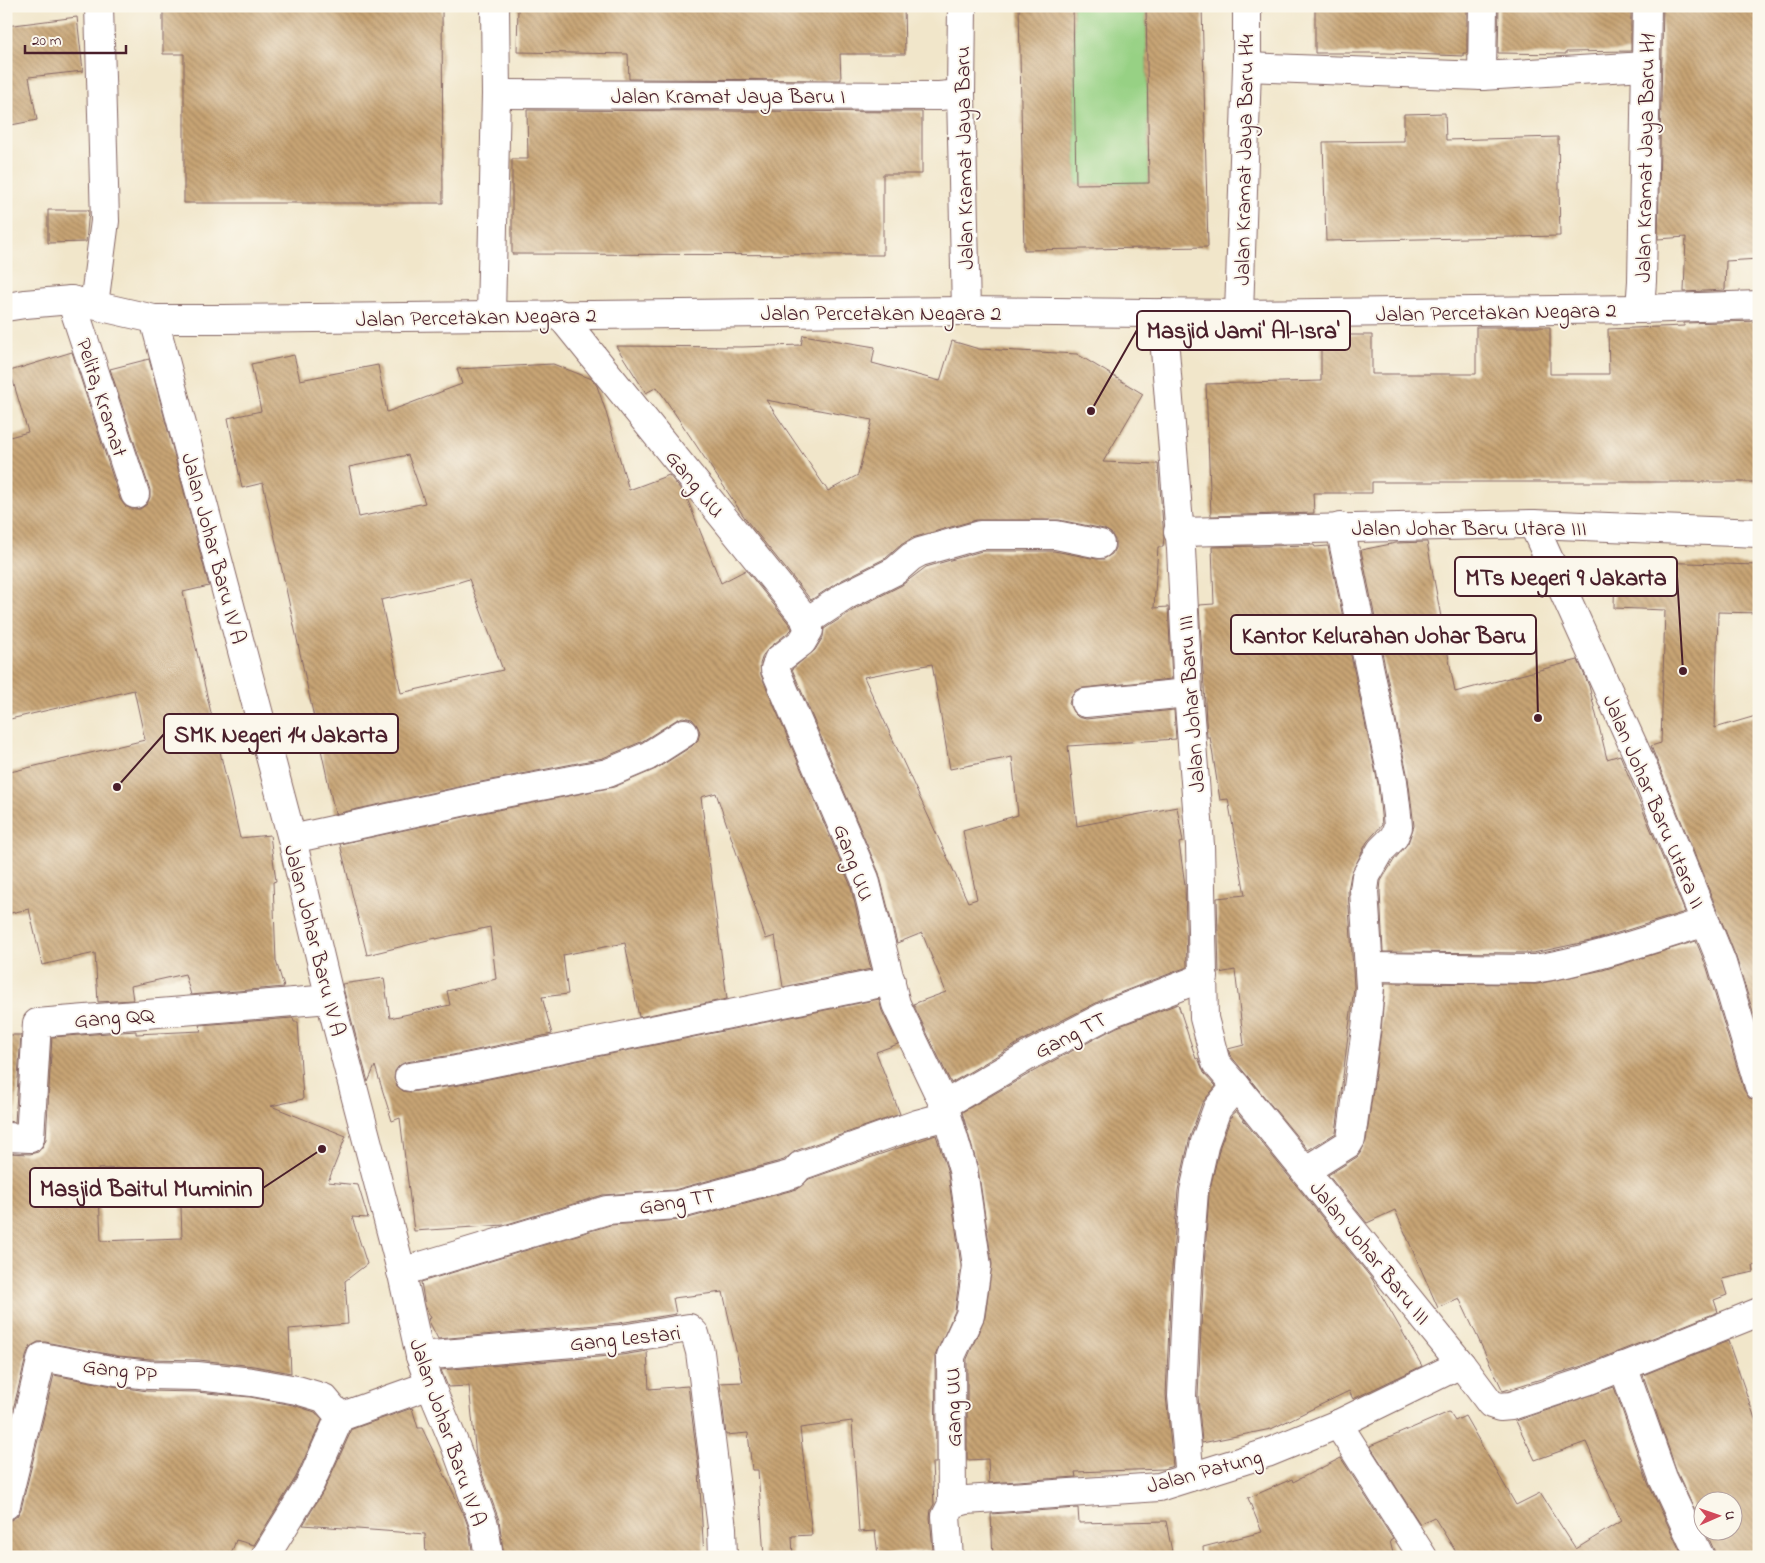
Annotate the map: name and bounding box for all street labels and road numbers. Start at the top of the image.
street label: Jalan Kramat Jaya Baru H1 [1629,33,1666,283]
street label: Jalan Kramat Jaya Baru H4 [1228,34,1265,286]
street label: Jalan Kramat Jaya Baru [948,46,985,270]
street label: Jalan Kramat Jaya Baru I [611,82,845,115]
street label: Jalan Percetakan Negara 2 [1375,296,1617,333]
street label: Jalan Percetakan Negara 2 [760,299,1002,332]
street label: Jalan Percetakan Negara 2 [355,301,597,338]
street label: Pelita, Kramat [66,334,135,462]
street label: Gang UU [655,444,731,527]
street label: Jalan Johar Baru IV A [171,450,253,648]
street label: Jalan Johar Baru Utara III [1351,514,1587,546]
street label: Jalan Johar Baru III [1171,614,1215,794]
street label: Jalan Johar Baru Utara II [1593,690,1712,914]
street label: Gang UU [823,820,881,906]
street label: Jalan Johar Baru IV A [274,841,352,1040]
street label: Gang QQ [73,999,157,1039]
street label: Gang TT [1030,1005,1114,1069]
street label: Jalan Johar Baru III [1300,1175,1437,1333]
street label: Gang TT [637,1181,719,1226]
street label: Gang Lestari [568,1318,682,1363]
street label: Jalan Johar Baru IV A [399,1335,493,1531]
street label: Gang PP [80,1351,159,1394]
street label: Gang UU [938,1367,973,1447]
street label: Jalan Patung [1143,1442,1266,1505]

